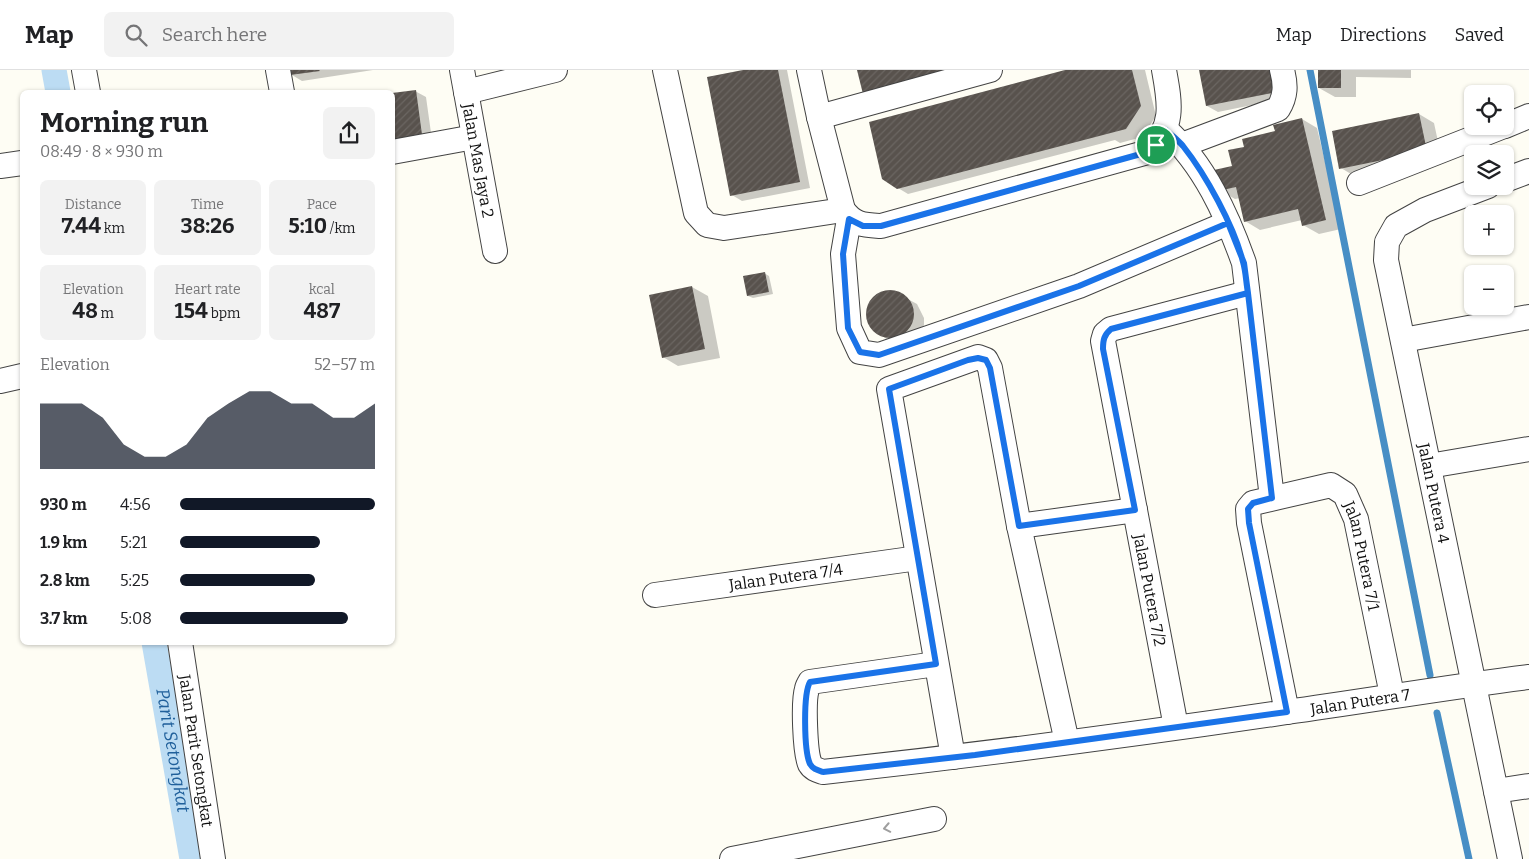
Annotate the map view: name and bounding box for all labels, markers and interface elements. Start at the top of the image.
search box [104,12,454,57]
text: Map [25,21,74,49]
icon: search [122,21,150,49]
text: Search here [162,23,267,46]
text: Map [1276,24,1312,46]
text: Directions [1340,24,1427,46]
text: Saved [1455,24,1504,46]
map controls [1464,85,1514,315]
button: locate [1464,85,1514,135]
street label: Jalan Mas Jaya 2 [458,101,498,219]
text: Morning run [40,106,208,139]
button: share [323,107,375,159]
pin [1135,124,1177,166]
icon: arrive [1142,131,1170,159]
text: 08:49 · 8 × 930 m [40,142,163,161]
button: layers [1464,145,1514,195]
text: Distance [65,196,122,213]
text: Time [191,196,224,213]
text: Pace [307,196,337,213]
button: + [1464,205,1514,255]
text: 7.44 [61,213,101,239]
text: 38:26 [181,213,234,239]
text: 5:10 [288,213,327,239]
text: km [101,220,125,237]
text: /km [327,220,355,237]
button: − [1464,265,1514,315]
text: Elevation [63,281,124,298]
text: Heart rate [174,281,241,298]
text: kcal [309,281,335,298]
text: 48 [72,298,98,324]
text: 154 [175,298,208,324]
text: 487 [303,298,340,324]
text: m [98,305,114,322]
text: bpm [208,305,240,322]
text: Elevation [40,355,110,374]
text: 52–57 m [314,355,375,374]
street label: Jalan Putera 4 [1414,441,1454,546]
text: 930 m [40,495,87,514]
text: 4:56 [120,495,151,514]
street label: Jalan Putera 7/1 [1339,497,1384,613]
street label: Jalan Putera 7/2 [1129,531,1170,648]
text: 1.9 km [40,533,87,552]
text: 5:21 [120,533,147,552]
street label: Jalan Putera 7/4 [727,560,845,595]
text: 2.8 km [40,571,90,590]
text: 5:25 [120,571,149,590]
text: 3.7 km [40,609,88,628]
text: 5:08 [120,609,152,628]
street label: Jalan Parit Setongkat [175,672,217,828]
street label: Jalan Putera 7 [1308,685,1411,719]
water label: Parit Setongkat [151,686,195,815]
one-way arrow [882,822,891,833]

